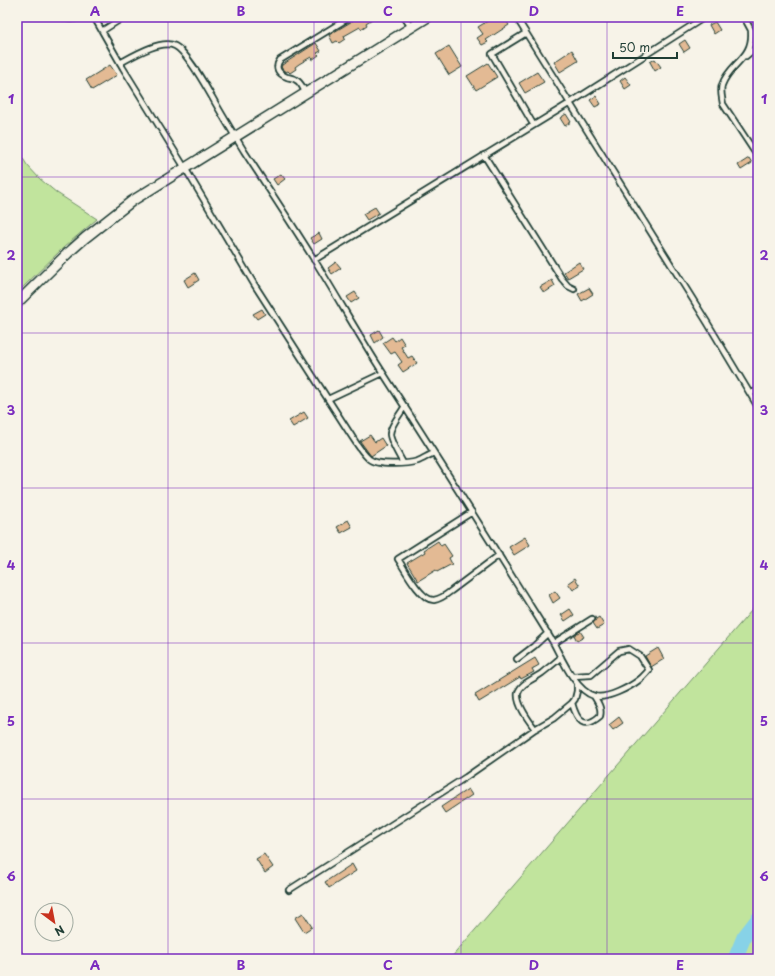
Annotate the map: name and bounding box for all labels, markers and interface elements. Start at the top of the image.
text: A [90,1,100,20]
text: B [237,1,246,20]
text: C [383,1,393,20]
text: D [529,1,539,20]
text: E [676,1,684,20]
scale bar [613,34,677,60]
text: 50 m [619,38,650,56]
text: 1 [8,89,14,108]
text: 1 [761,89,767,108]
text: 2 [6,245,16,264]
text: 2 [759,245,769,264]
text: 3 [7,400,16,419]
text: 3 [760,400,769,419]
text: 4 [7,555,16,574]
text: 4 [760,555,769,574]
text: 5 [7,711,15,730]
text: 5 [760,711,768,730]
text: 6 [6,866,16,885]
text: 6 [759,866,769,885]
north arrow [34,902,74,942]
text: N [51,921,68,941]
text: A [90,955,100,974]
text: B [237,955,246,974]
text: C [383,955,393,974]
text: D [529,955,539,974]
text: E [676,955,684,974]

